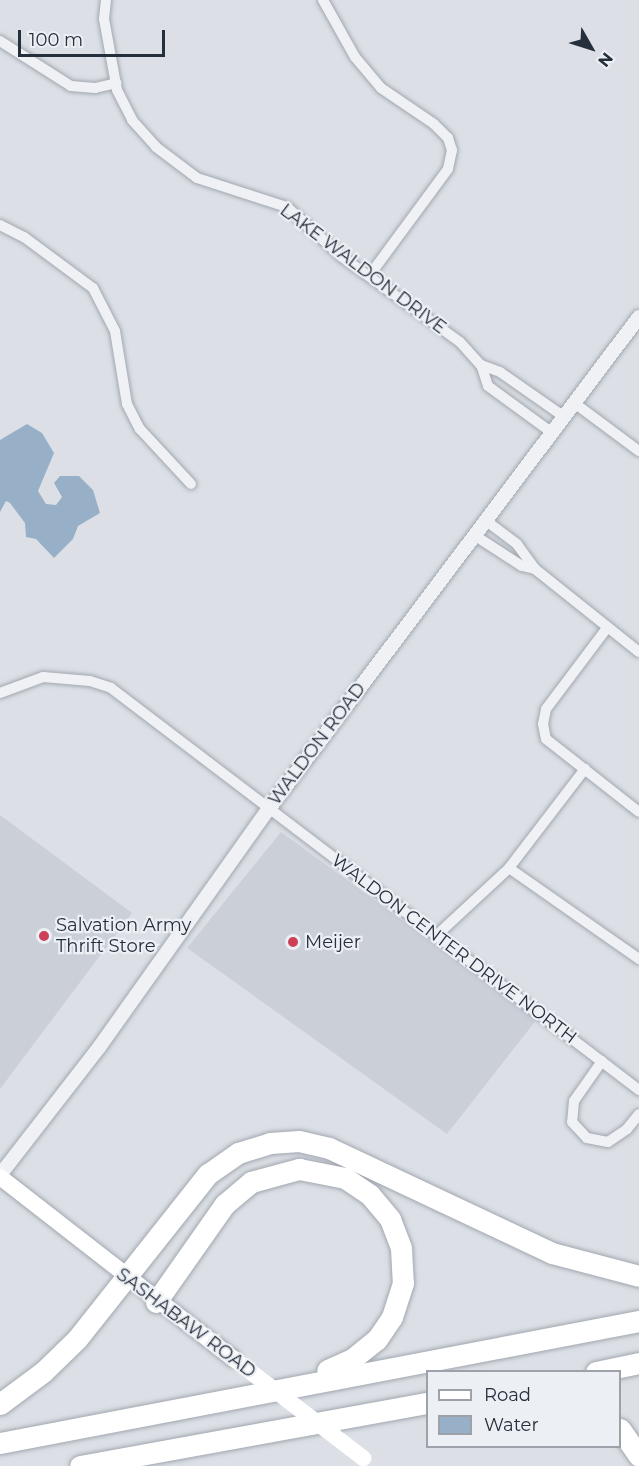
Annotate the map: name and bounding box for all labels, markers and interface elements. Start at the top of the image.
scale bar [21,18,168,56]
north arrow [561,18,621,78]
text: 100 m [29,29,83,51]
text: N [594,49,617,71]
street label: LAKE WALDON DRIVE [276,199,450,339]
street label: WALDON ROAD [264,678,370,810]
street label: WALDON CENTER DRIVE NORTH [327,850,581,1048]
place label: Salvation Army Thrift Store [56,915,191,958]
marker: Salvation Army Thrift Store [37,929,51,943]
place label: Meijer [305,931,361,953]
marker: Meijer [286,935,300,949]
street label: SASHABAW ROAD [112,1264,260,1382]
legend [426,1370,621,1448]
text: Road [484,1384,531,1406]
text: Water [484,1414,539,1436]

